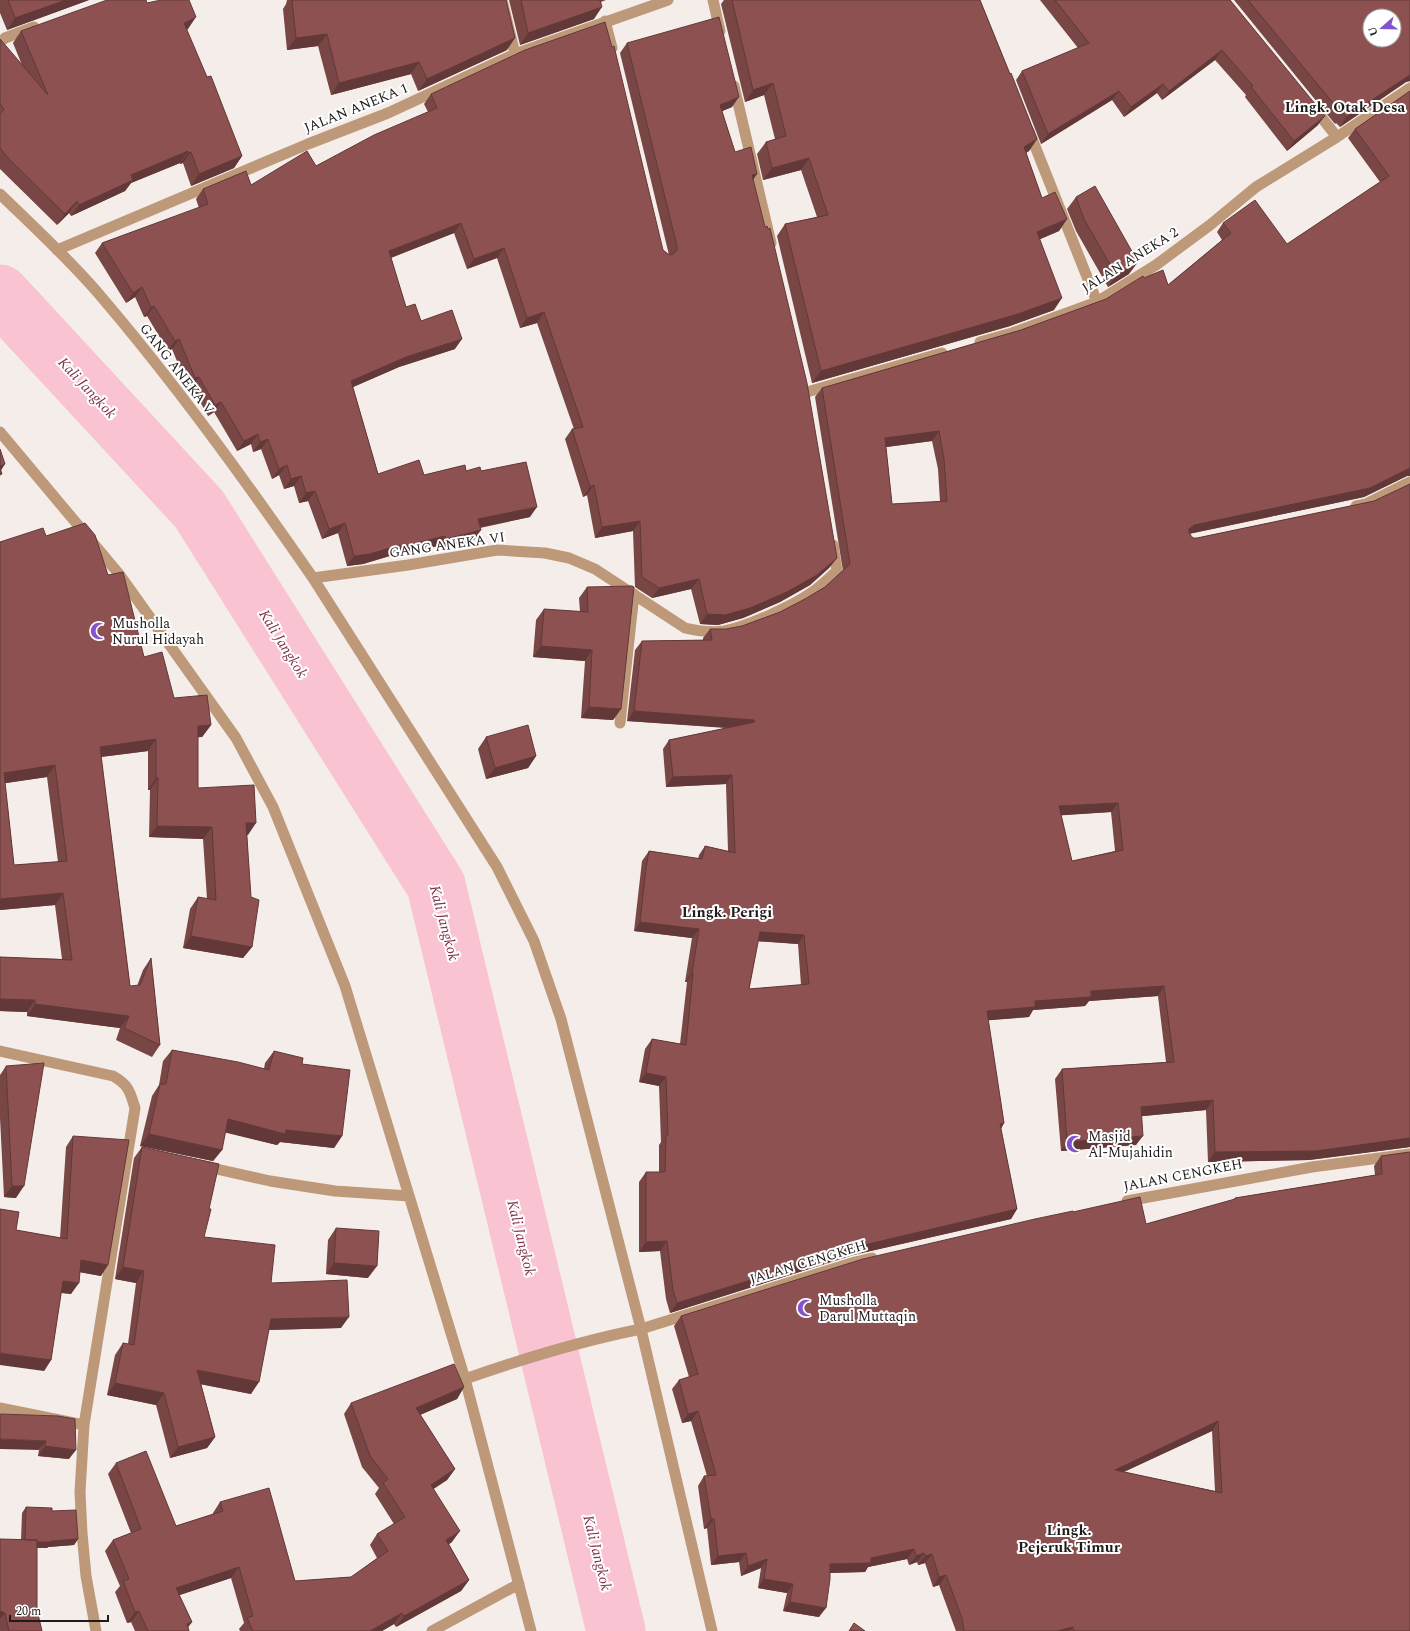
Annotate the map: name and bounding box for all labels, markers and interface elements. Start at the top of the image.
north arrow [1362,8,1402,48]
text: U [1364,24,1383,38]
street label: JALAN ANEKA 1 [301,78,411,138]
district label: Lingk. Otak Desa [1285,96,1406,119]
street label: JALAN ANEKA 2 [1078,222,1182,298]
street label: GANG ANEKA V [135,319,219,419]
water label: Kali Jangkok [52,352,122,424]
street label: GANG ANEKA VI [388,526,506,564]
water label: Kali Jangkok [253,605,313,683]
place label: Musholla Nurul Hidayah [112,613,204,650]
mosque icon: Musholla Nurul Hidayah [89,621,109,641]
water label: Kali Jangkok [423,883,465,963]
district label: Lingk. Perigi [682,901,772,924]
place label: Masjid Al-Mujahidin [1088,1126,1173,1163]
mosque icon: Masjid Al-Mujahidin [1065,1134,1085,1154]
street label: JALAN CENGKEH [1122,1153,1244,1197]
water label: Kali Jangkok [500,1198,542,1278]
street label: JALAN CENGKEH [747,1234,869,1290]
place label: Musholla Darul Muttaqin [819,1290,916,1327]
mosque icon: Musholla Darul Muttaqin [796,1298,816,1318]
water label: Kali Jangkok [576,1513,618,1593]
district label: Lingk. Pejeruk Timur [1018,1519,1121,1559]
scale bar [10,1597,108,1623]
text: 20 m [16,1602,41,1621]

